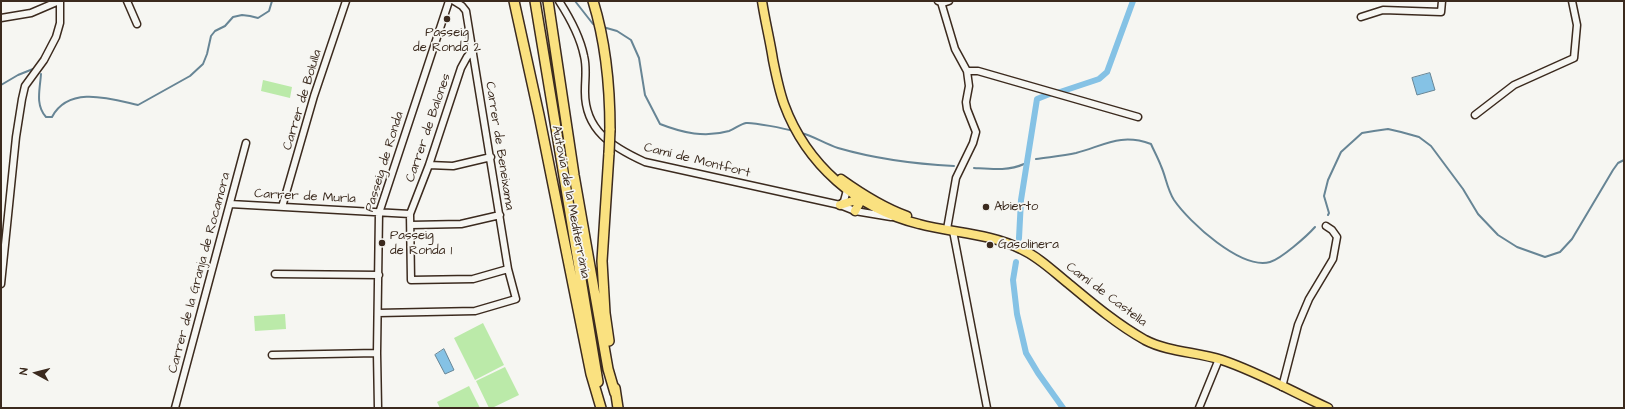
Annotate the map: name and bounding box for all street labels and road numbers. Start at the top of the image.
street label: Carrer de Bolulla [280,48,326,152]
street label: Carrer de Balones [403,72,455,184]
street label: Carrer de Beneixama [481,81,517,211]
street label: Passeig de Ronda [362,110,408,214]
street label: Autovia de la Mediterrània [548,124,592,280]
street label: Camí de Montfort [642,140,752,182]
street label: Carrer de la Granja de Rocamora [166,171,234,375]
street label: Carrer de Murla [254,187,356,207]
street label: Camí de Castella [1062,259,1150,331]

